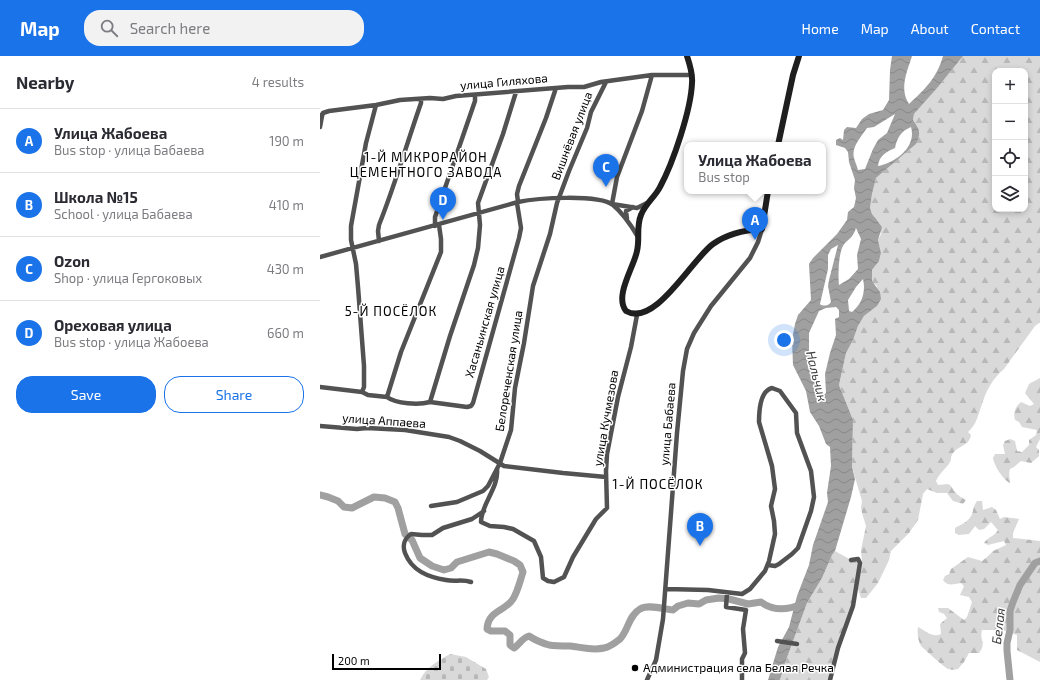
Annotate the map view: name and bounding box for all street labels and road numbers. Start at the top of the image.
street label: улица Гиляхова [460,70,548,93]
street label: Вишнёвая улица [548,89,595,182]
street label: Хасаньинская улица [461,264,508,379]
street label: Белореченская улица [492,309,525,432]
street label: улица Кучмезова [590,369,621,467]
street label: улица Бабаева [656,382,679,466]
street label: улица Аппаева [342,410,426,431]

